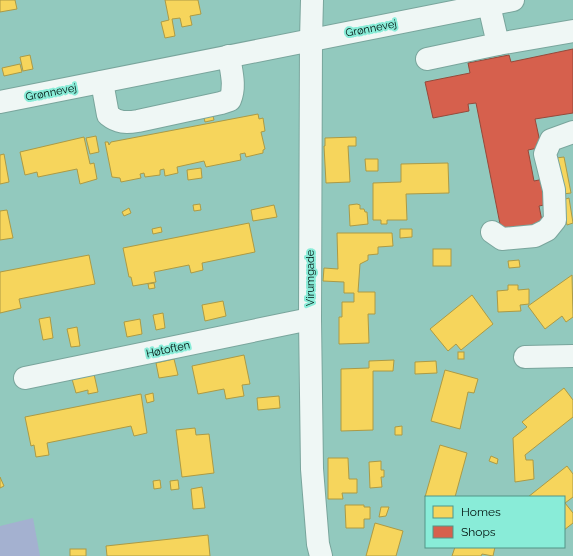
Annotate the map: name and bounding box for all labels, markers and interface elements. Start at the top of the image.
street label: Grønnevej [344,17,398,40]
street label: Grønnevej [24,81,78,104]
street label: Virumgade [304,249,317,306]
street label: Høtoften [145,338,191,360]
legend [425,496,565,548]
text: Homes [461,505,501,519]
text: Shops [461,525,496,539]

